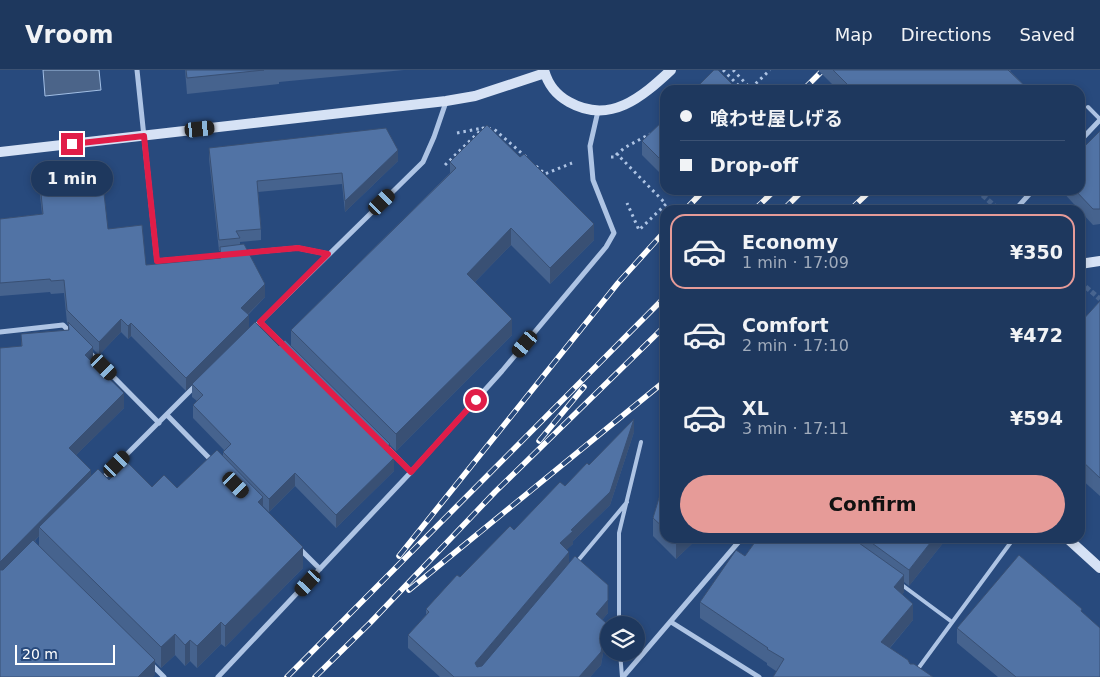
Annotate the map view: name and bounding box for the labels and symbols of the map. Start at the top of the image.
car [184,120,215,138]
route end [61,133,83,155]
callout: 1 min [31,162,113,196]
car [365,186,398,218]
car [509,328,540,360]
car [88,351,119,383]
route start [465,389,487,411]
car [101,448,132,480]
car [220,469,251,501]
car [292,567,323,599]
scale bar [15,642,115,665]

